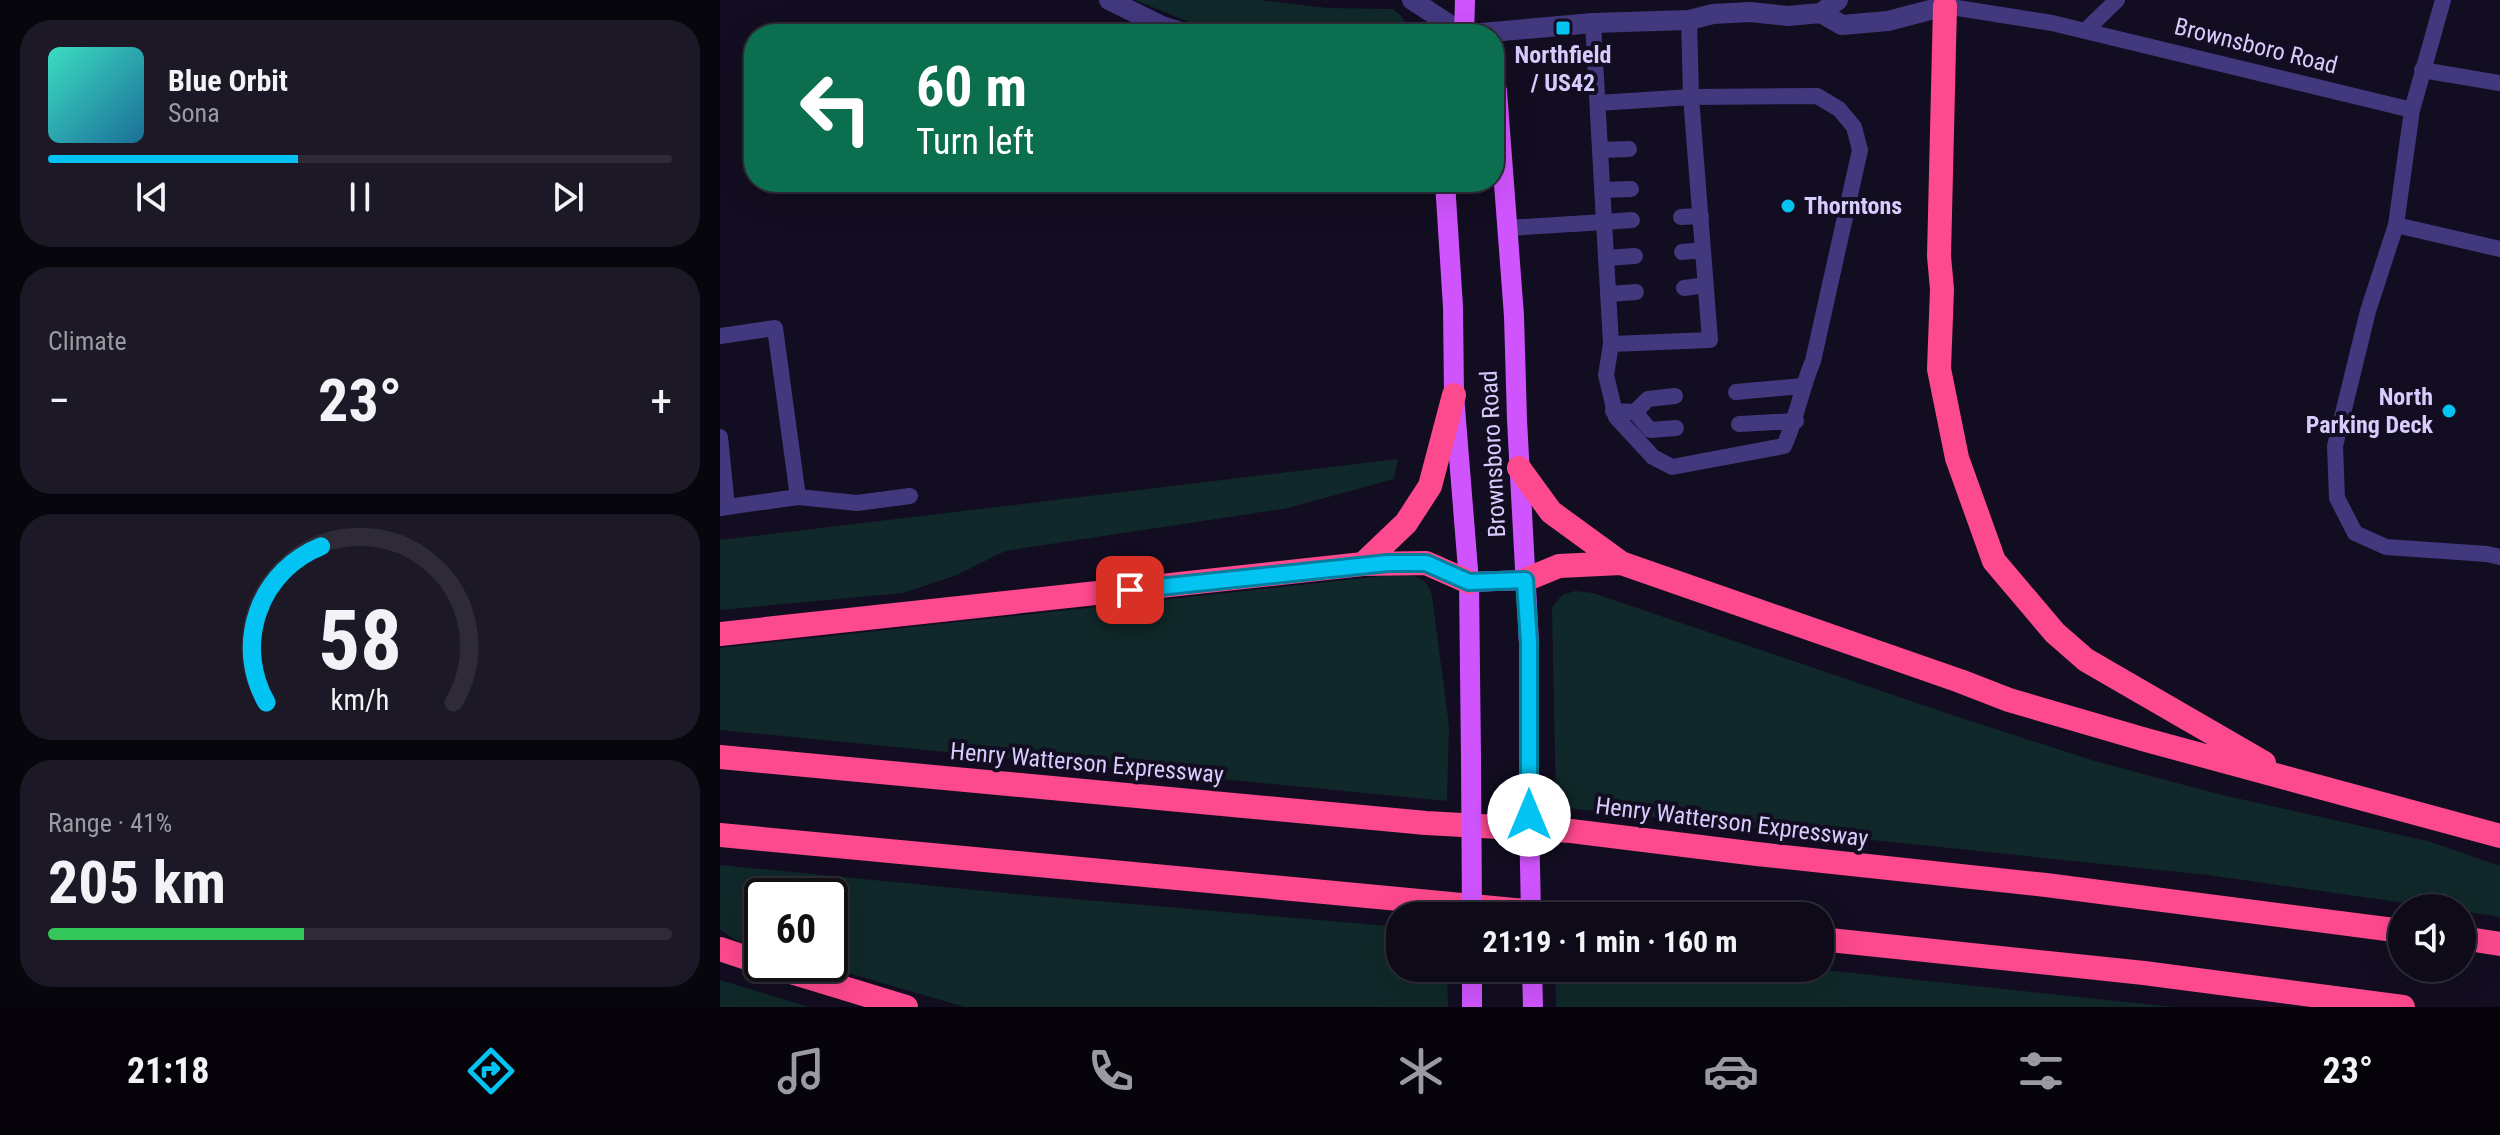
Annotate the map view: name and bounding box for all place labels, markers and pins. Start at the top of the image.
marker: Northfield / US42 [1554,19,1572,37]
place label: Northfield / US42 [1515,41,1611,97]
place label: Thorntons [1804,192,1902,220]
marker: Thorntons [1779,197,1797,215]
place label: North Parking Deck [2306,383,2434,439]
marker: North Parking Deck [2440,402,2458,420]
pin [1096,556,1164,624]

